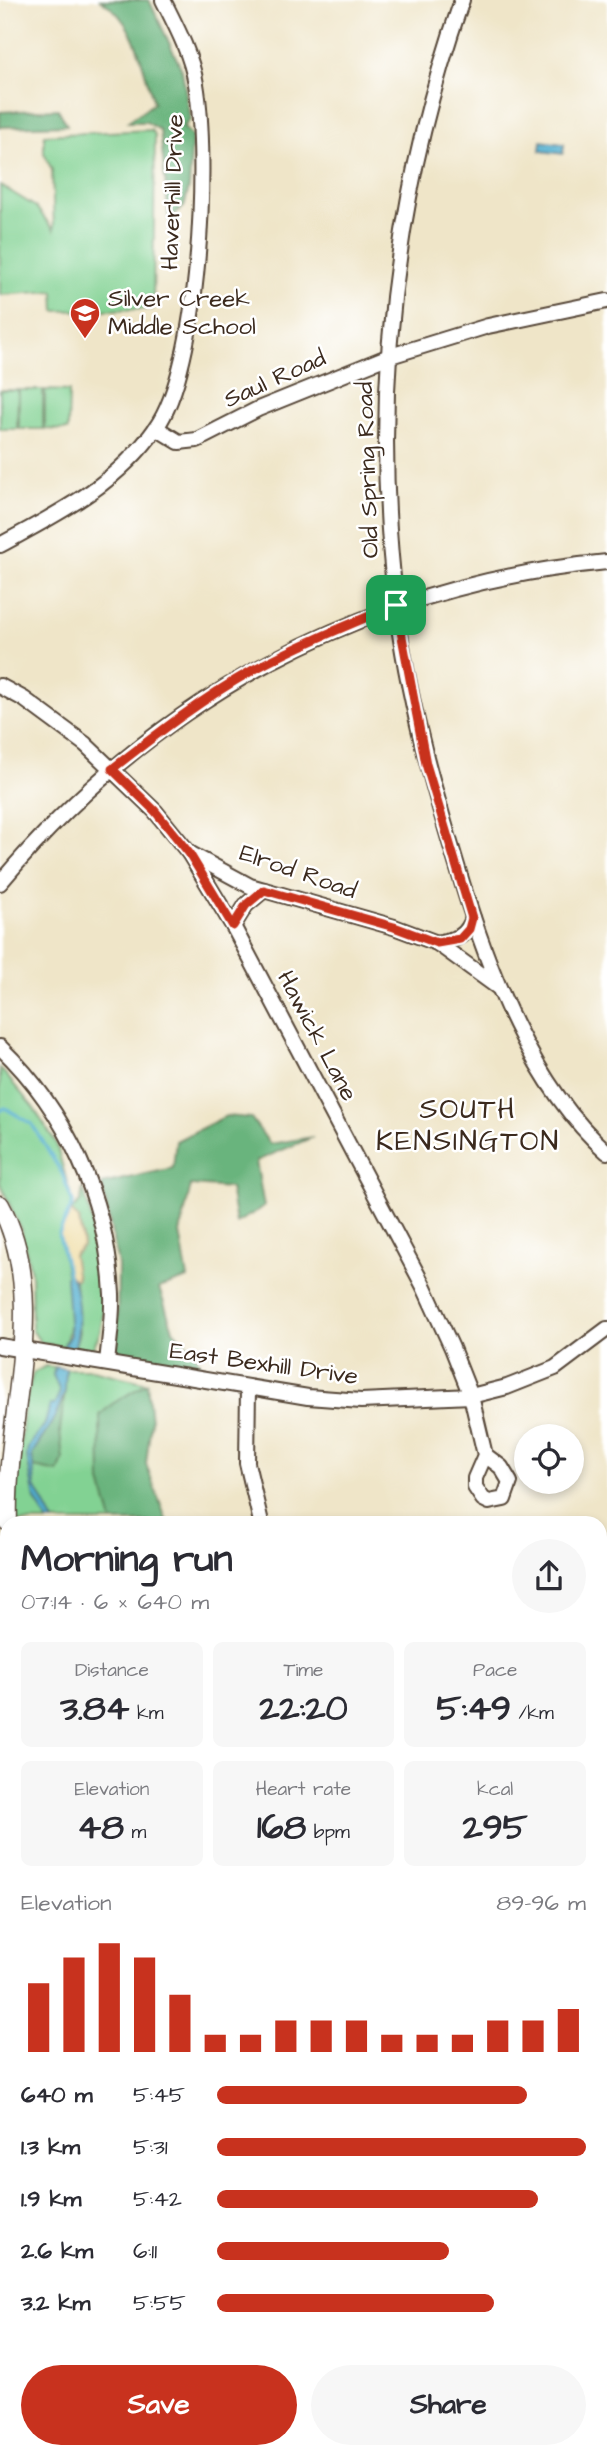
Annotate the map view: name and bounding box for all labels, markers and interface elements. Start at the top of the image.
street label: Haverhill Drive [153,113,193,271]
place label: Silver Creek Middle School [108,282,256,344]
school or university icon: Silver Creek Middle School [68,296,102,340]
street label: Saul Road [219,341,331,417]
street label: Old Spring Road [348,381,389,559]
pin [366,575,426,635]
icon: arrive [377,586,415,624]
street label: Elrod Road [235,836,361,908]
street label: Hawick Lane [268,965,366,1107]
district label: SOUTH KENSINGTON [376,1090,560,1161]
street label: East Bexhill Drive [168,1334,360,1394]
map controls [514,1424,584,1494]
button: locate [514,1424,584,1494]
text: Morning run [21,1534,233,1586]
button: share [512,1539,586,1613]
text: 07:14 · 6 × 640 m [21,1586,209,1618]
text: Distance [75,1657,149,1684]
text: Time [284,1657,323,1684]
text: Pace [473,1657,517,1684]
text: 3.84 [60,1684,129,1733]
text: 22:20 [259,1684,348,1733]
text: 5:49 [437,1684,511,1733]
text: km [129,1700,163,1727]
text: /km [511,1700,554,1727]
text: Elevation [74,1776,149,1803]
text: Heart rate [256,1776,351,1803]
text: kcal [477,1776,513,1803]
text: 48 [77,1803,124,1852]
text: 168 [257,1803,306,1852]
text: 295 [463,1803,528,1852]
text: m [124,1819,146,1846]
text: bpm [306,1819,350,1846]
text: Elevation [21,1887,112,1919]
text: 89–96 m [496,1887,586,1919]
text: 640 m [21,2079,93,2111]
text: 5:45 [133,2079,185,2111]
text: 1.3 km [21,2131,80,2163]
text: 5:31 [133,2131,168,2163]
text: 1.9 km [21,2183,82,2215]
text: 5:42 [133,2183,182,2215]
text: 2.6 km [21,2235,93,2267]
text: 6:11 [133,2235,157,2267]
text: 3.2 km [21,2287,90,2319]
text: 5:55 [133,2287,186,2319]
button: Save [21,2365,297,2445]
button: Share [311,2365,586,2445]

